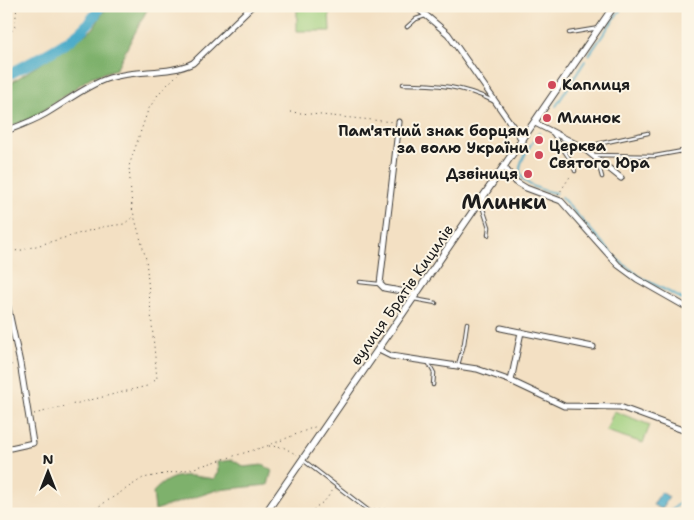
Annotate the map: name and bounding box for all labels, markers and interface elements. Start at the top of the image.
place label: Каплиця [562,75,630,95]
marker: Каплиця [546,79,558,91]
place label: Млинок [557,108,621,128]
marker: Млинок [541,112,553,124]
place label: Пам'ятний знак борцям за волю України [338,121,530,158]
marker: Пам'ятний знак борцям за волю України [533,134,545,146]
place label: Церква Святого Юра [549,136,650,173]
marker: Церква Святого Юра [533,149,545,161]
place label: Дзвіниця [446,164,518,184]
marker: Дзвіниця [522,168,534,180]
district label: Млинки [461,189,547,215]
street label: вулиця Братів Кицилів [346,221,458,369]
north arrow [22,448,72,498]
text: N [42,450,54,468]

